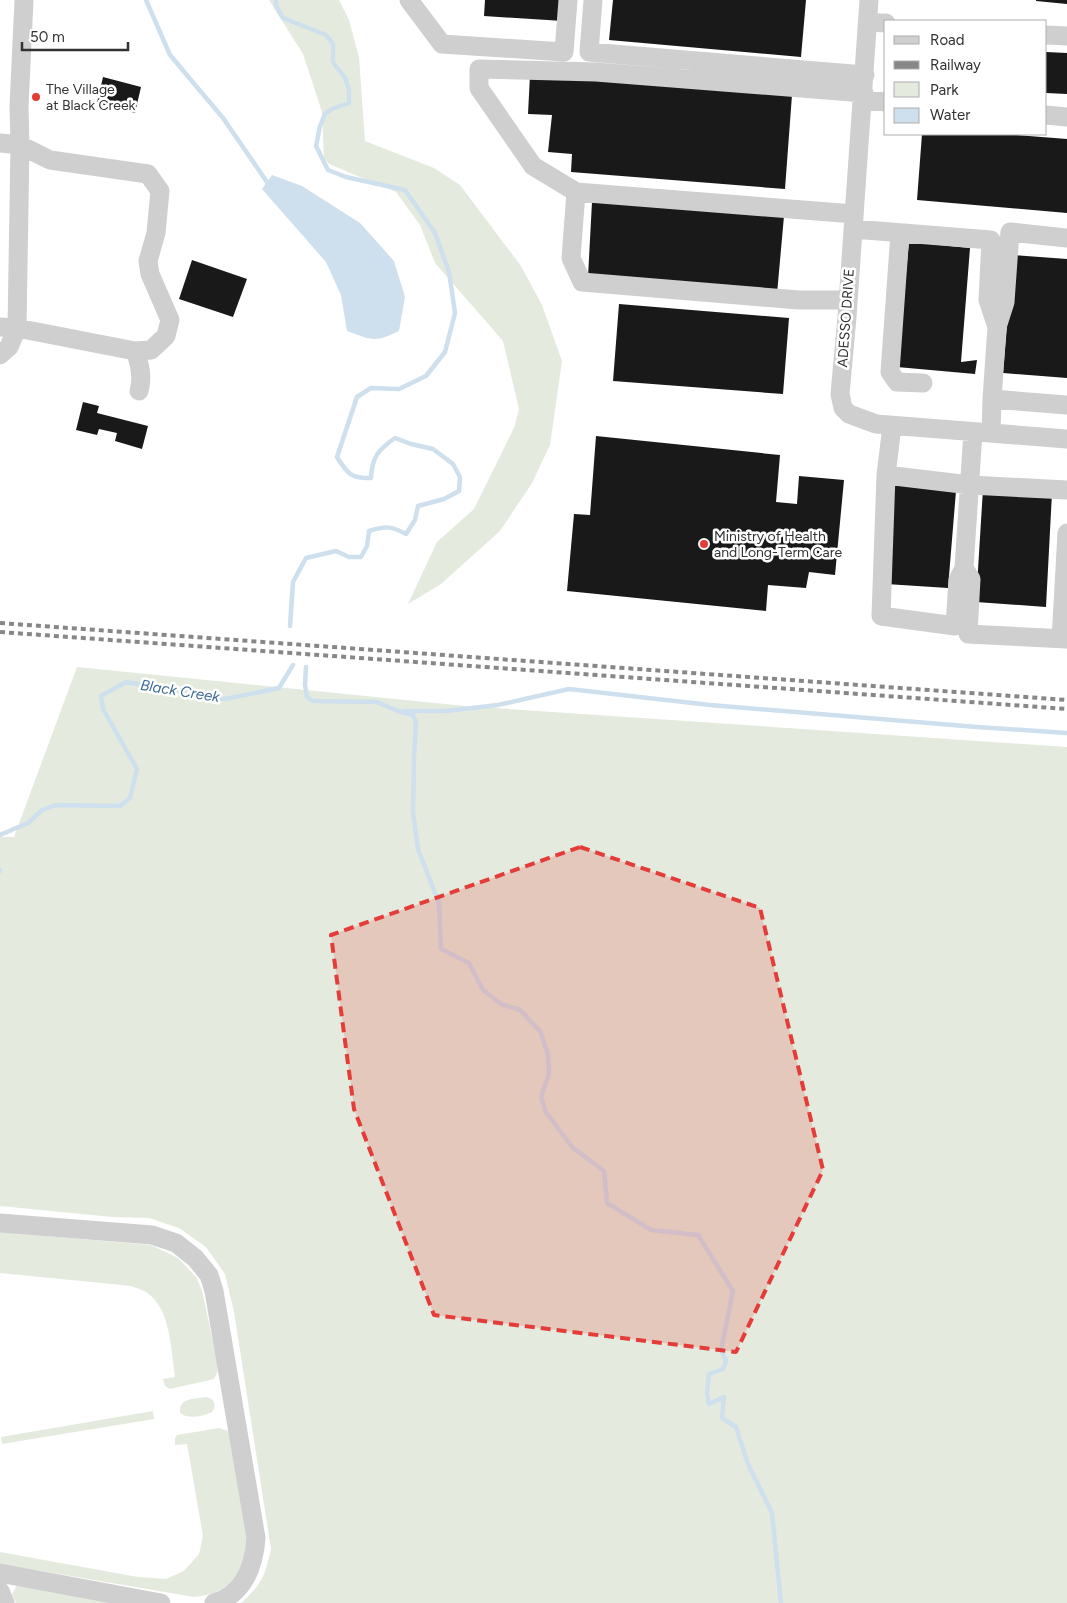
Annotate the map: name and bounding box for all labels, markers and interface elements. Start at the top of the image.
scale bar [22,20,129,52]
legend [884,20,1047,135]
text: 50 m [30,28,65,46]
text: Road [930,31,965,49]
text: Railway [930,56,981,74]
place label: The Village at Black Creek [46,81,136,114]
text: Park [930,81,959,99]
marker: The Village at Black Creek [30,91,42,103]
text: Water [930,106,970,124]
street label: ADESSO DRIVE [834,268,858,368]
place label: Ministry of Health and Long-Term Care [714,528,842,561]
marker: Ministry of Health and Long-Term Care [698,538,710,550]
water label: Black Creek [139,676,222,706]

